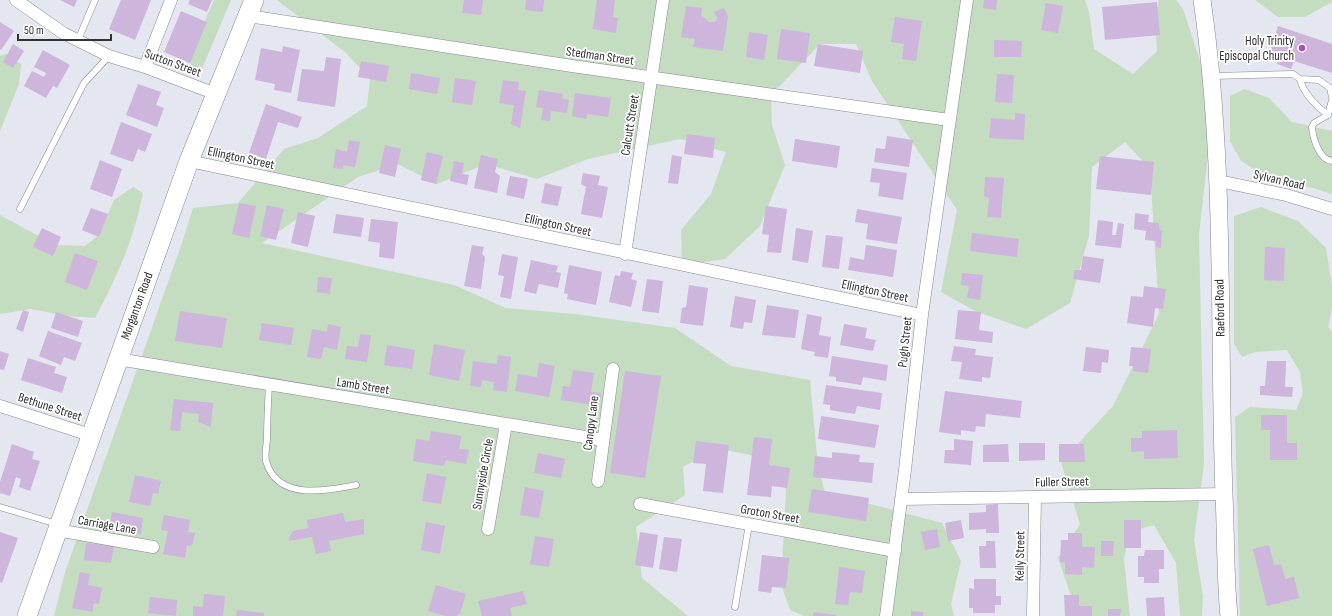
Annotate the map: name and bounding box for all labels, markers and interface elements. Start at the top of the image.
scale bar [18,16,111,42]
text: 50 m [24,23,44,38]
place label: Holy Trinity Episcopal Church [1219,33,1294,64]
street label: Stedman Street [565,43,635,69]
marker: Holy Trinity Episcopal Church [1297,43,1307,53]
street label: Sutton Street [142,45,204,81]
street label: Calcutt Street [617,93,643,157]
street label: Ellington Street [206,143,276,173]
street label: Sylvan Road [1252,166,1306,194]
street label: Ellington Street [523,210,593,240]
street label: Morganton Road [117,270,157,342]
street label: Ellington Street [840,276,910,306]
street label: Raeford Road [1211,279,1229,337]
street label: Pugh Street [894,316,916,368]
street label: Lamb Street [336,374,390,398]
street label: Bethune Street [16,389,84,425]
street label: Canopy Lane [580,395,602,451]
street label: Sunnyside Circle [469,437,497,511]
street label: Fuller Street [1035,474,1089,490]
street label: Groton Street [739,501,801,527]
street label: Carriage Lane [77,512,137,538]
street label: Kelly Street [1012,531,1028,581]

